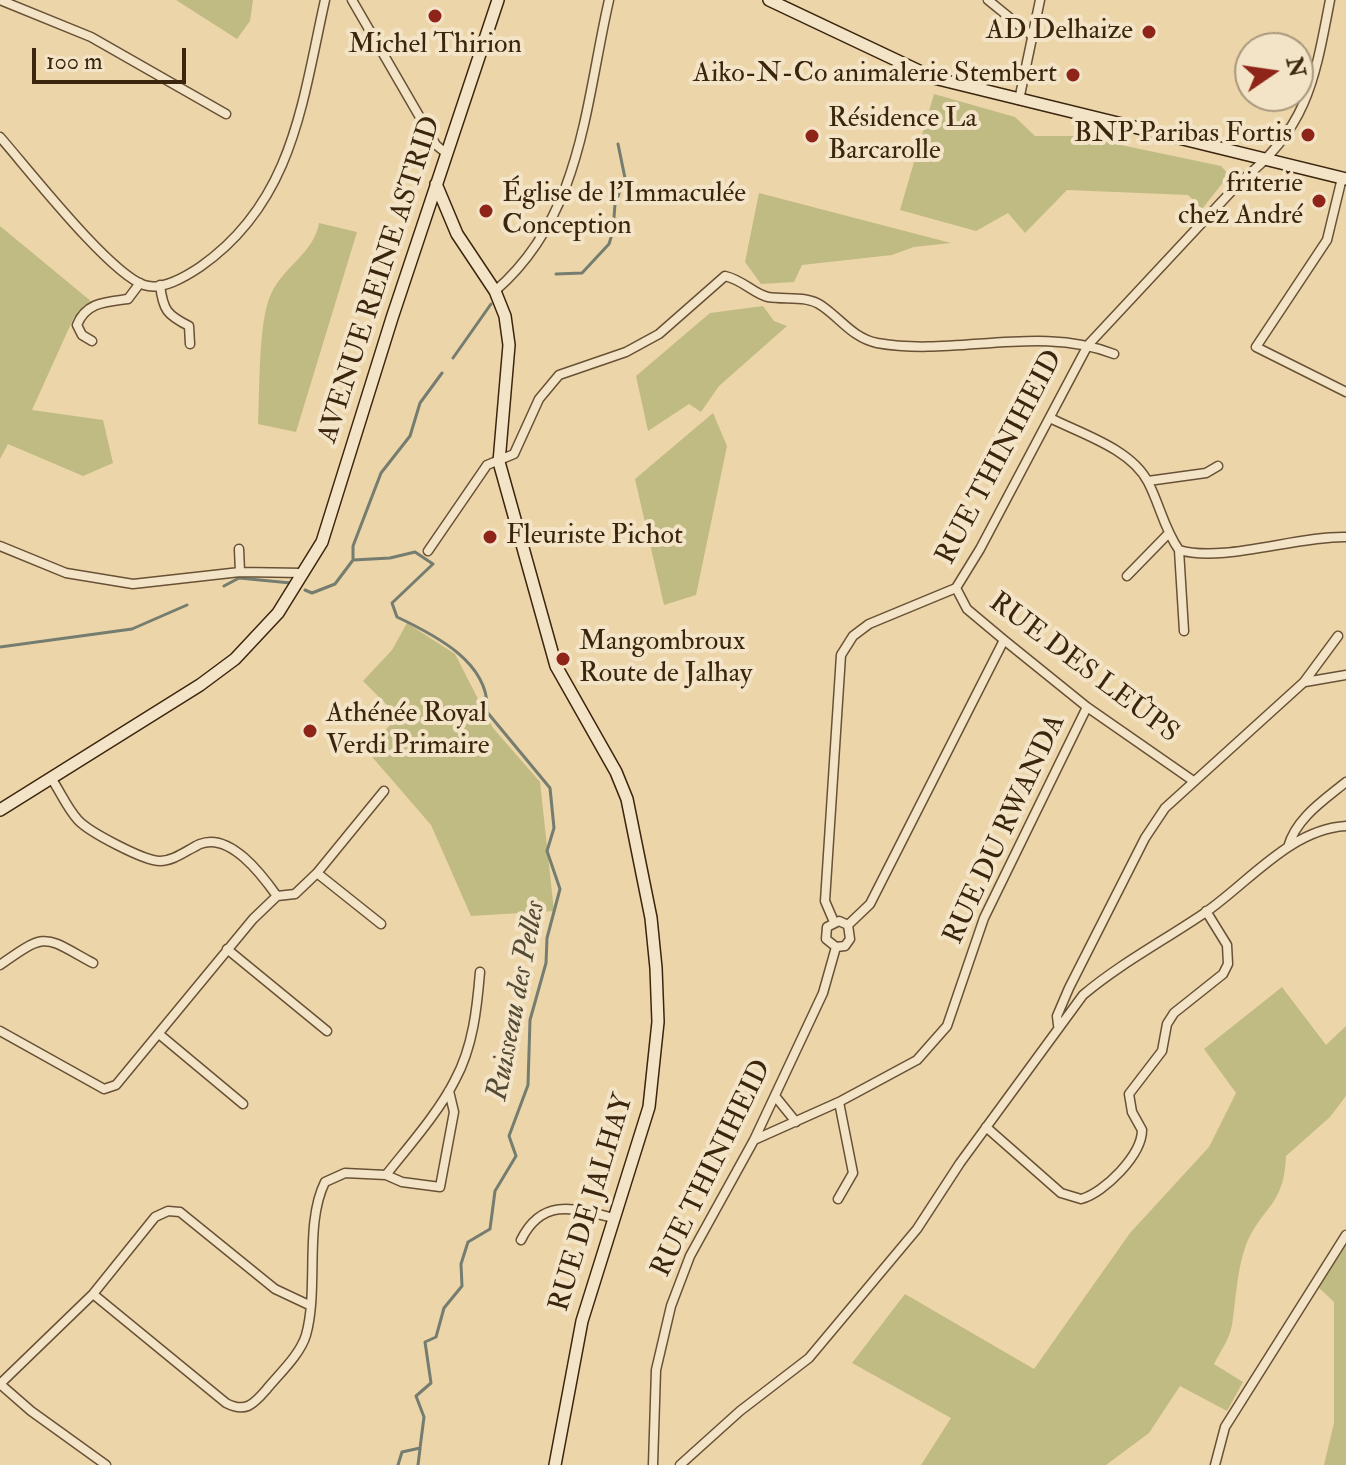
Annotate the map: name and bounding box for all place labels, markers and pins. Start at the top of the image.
marker: Michel Thirion [426,7,444,25]
place label: AD Delhaize [986,15,1133,49]
marker: AD Delhaize [1140,23,1158,41]
place label: Michel Thirion [348,29,522,63]
place label: Aiko-N-Co animalerie Stembert [693,58,1057,92]
marker: Aiko-N-Co animalerie Stembert [1064,66,1082,84]
place label: Résidence La Barcarolle [828,103,977,169]
place label: BNP Paribas Fortis [1074,118,1292,152]
marker: BNP Paribas Fortis [1299,126,1317,144]
marker: Résidence La Barcarolle [803,127,821,145]
place label: friterie chez André [1178,168,1303,234]
place label: Église de l’Immaculée Conception [502,178,746,244]
marker: friterie chez André [1310,192,1328,210]
marker: Église de l’Immaculée Conception [477,202,495,220]
place label: Fleuriste Pichot [506,520,683,554]
marker: Fleuriste Pichot [481,528,499,546]
place label: Mangombroux Route de Jalhay [579,626,752,692]
marker: Mangombroux Route de Jalhay [554,650,572,668]
place label: Athénée Royal Verdi Primaire [326,698,489,764]
marker: Athénée Royal Verdi Primaire [301,722,319,740]

